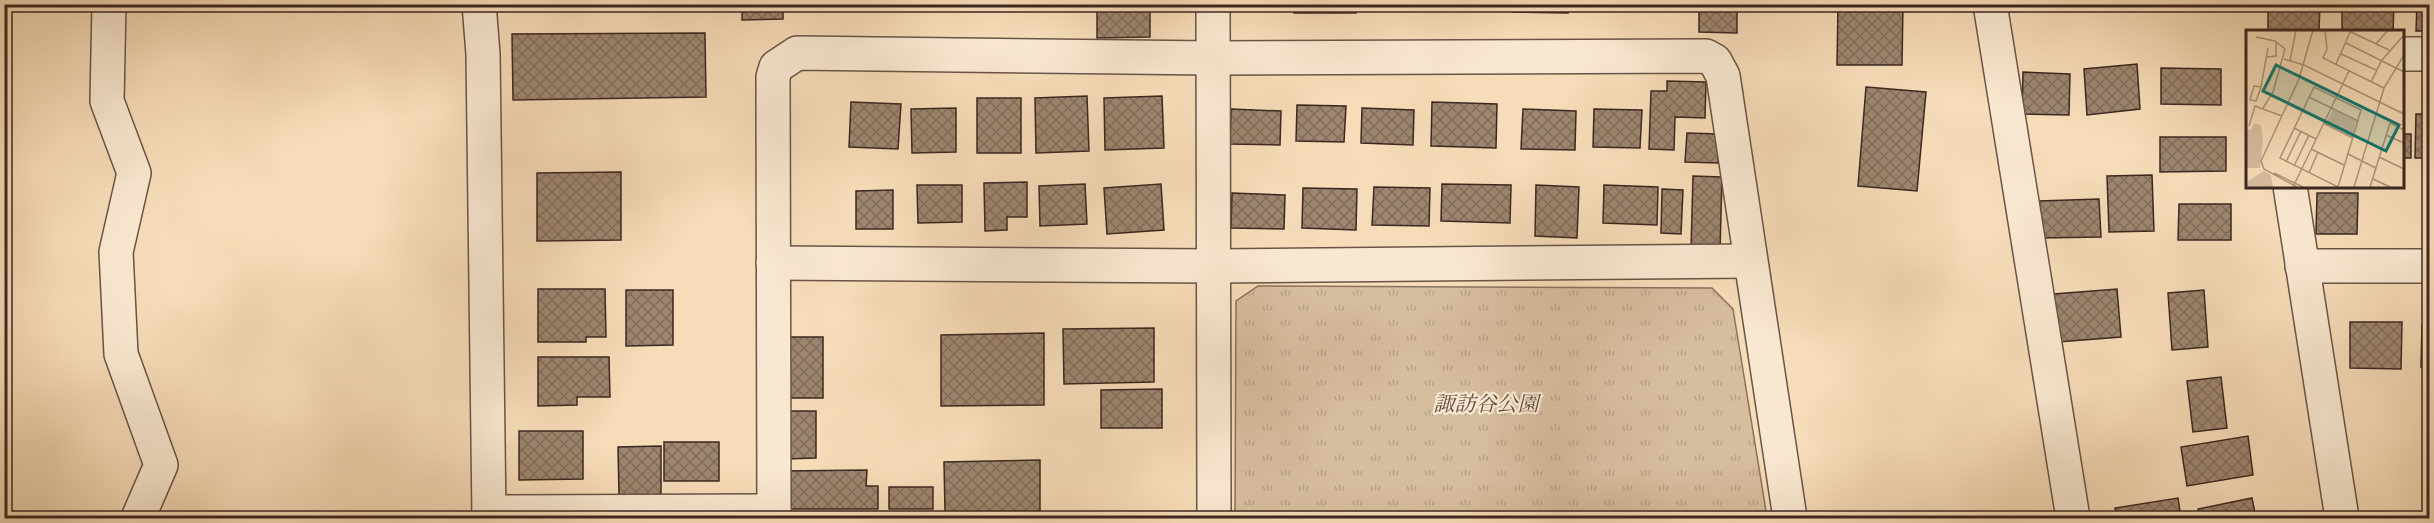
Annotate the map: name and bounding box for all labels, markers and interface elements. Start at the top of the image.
inset map [2246,30,2404,188]
park label: 諏訪谷公園 [1434,388,1541,419]

